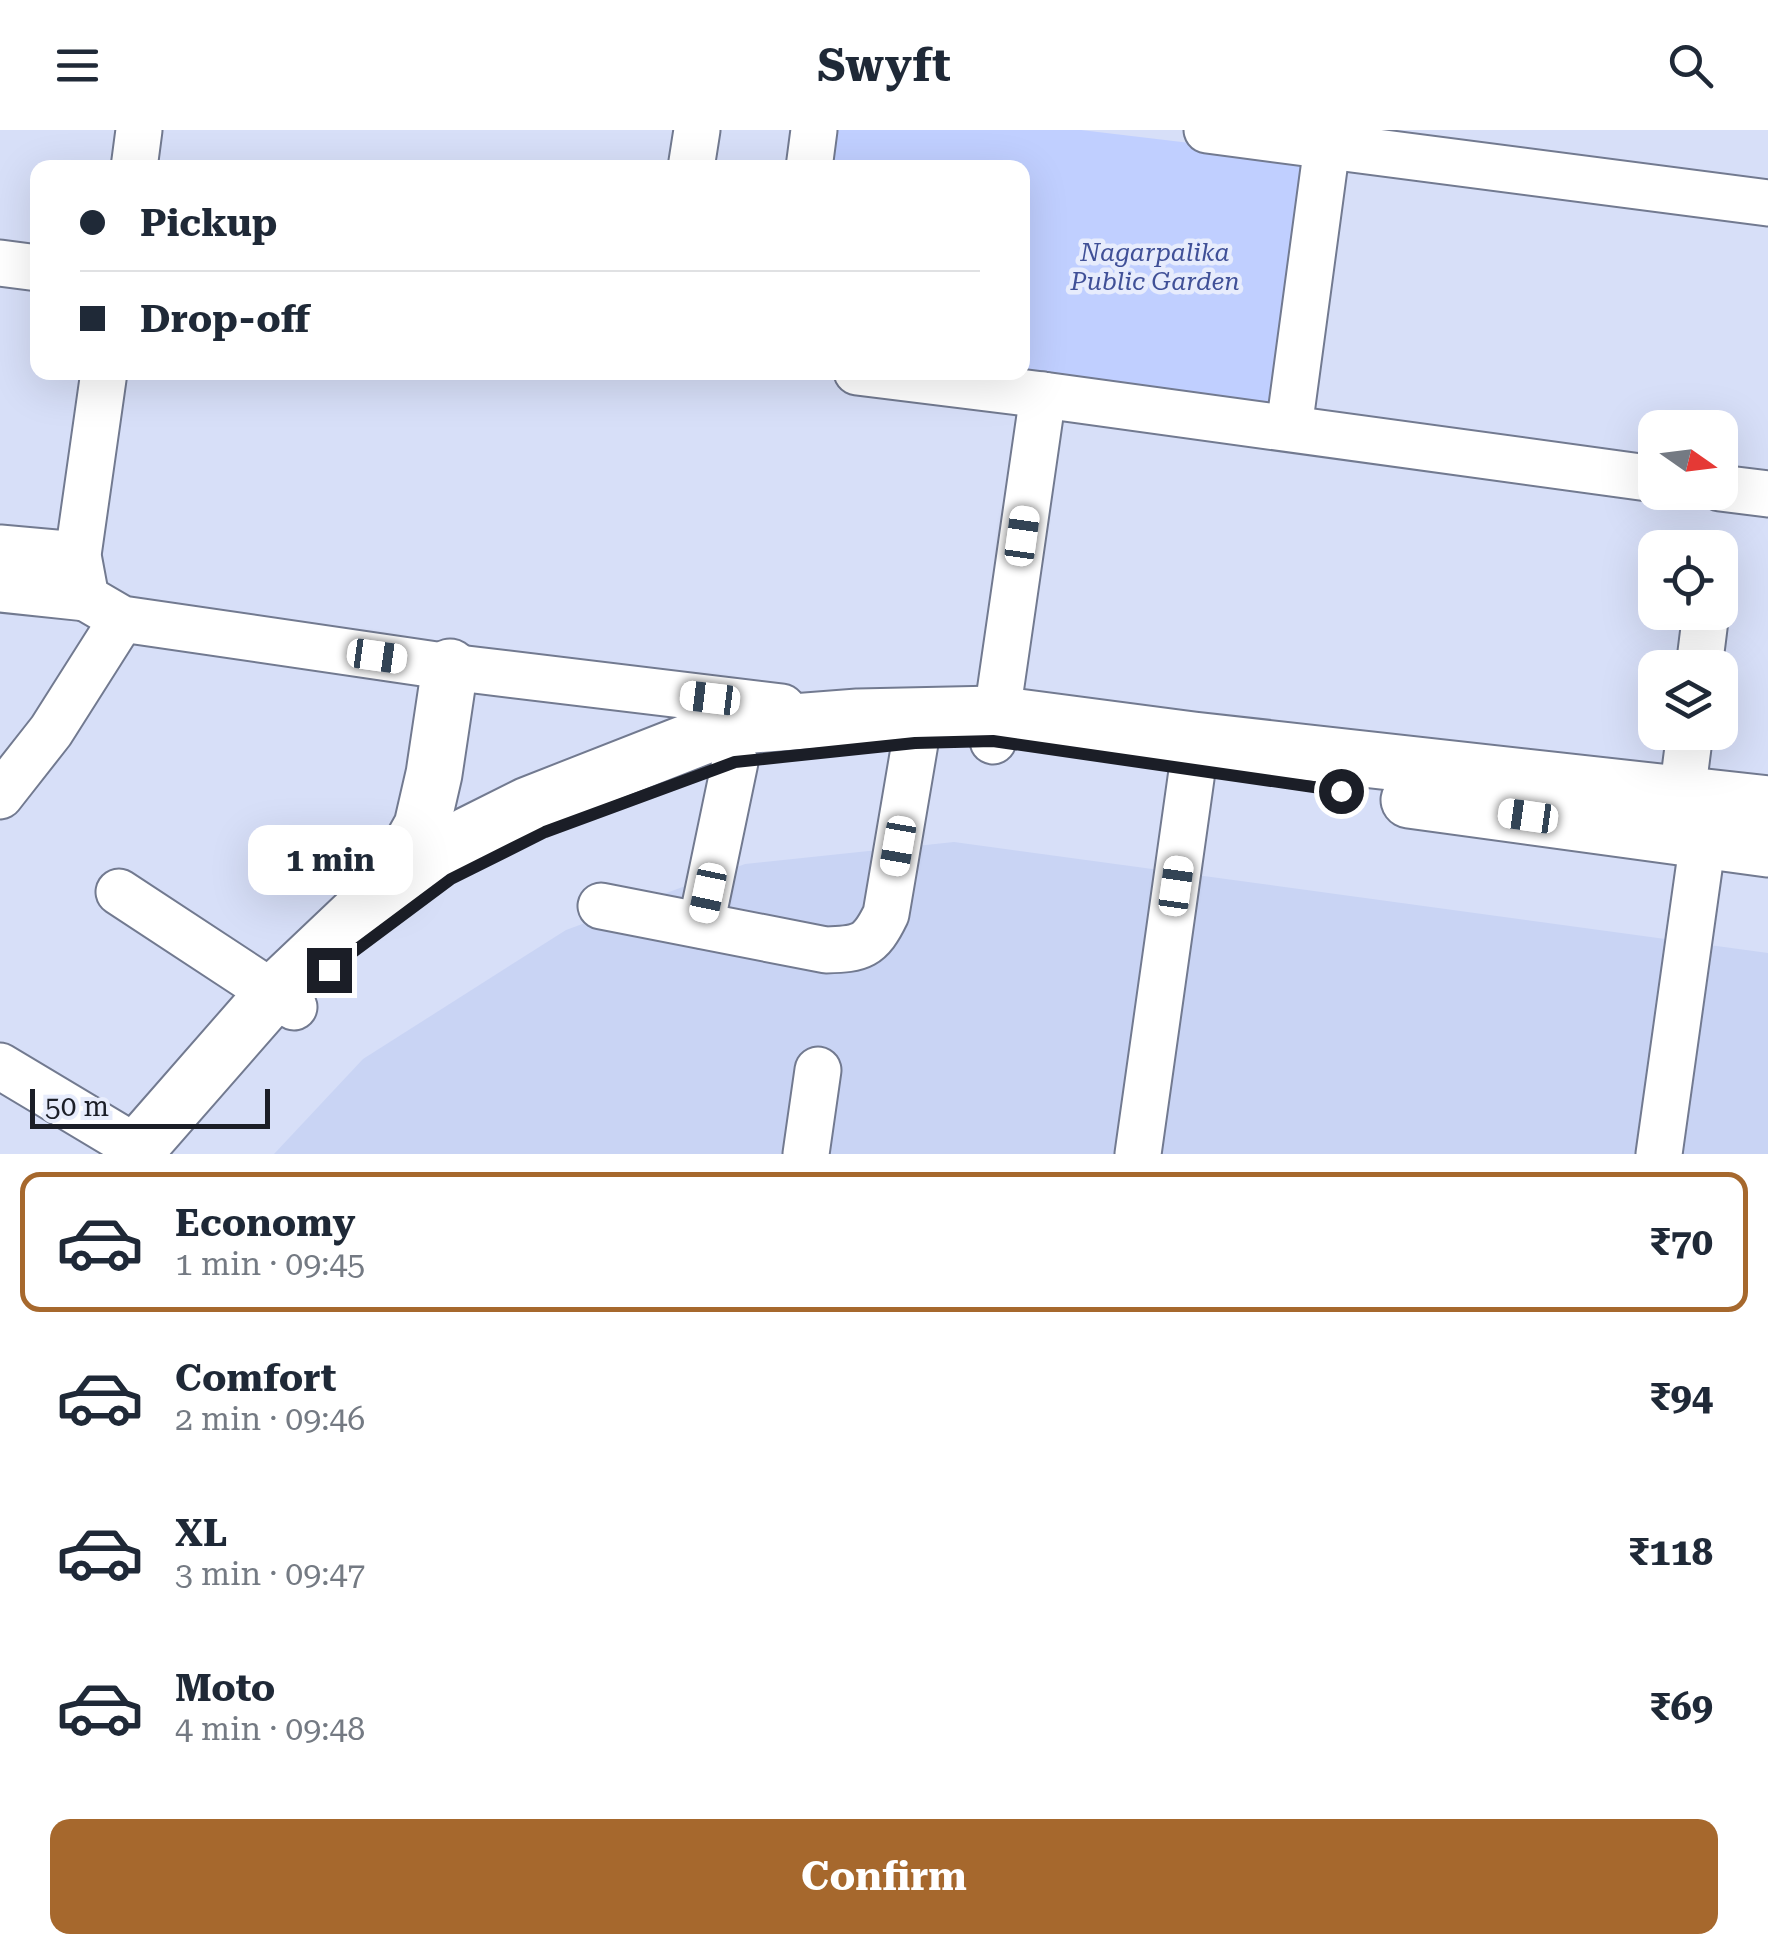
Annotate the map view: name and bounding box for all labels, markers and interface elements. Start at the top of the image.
icon: menu [50,38,105,93]
icon: search [1663,38,1718,93]
text: Swyft [817,39,951,92]
text: Pickup [140,201,277,245]
park label: Nagarpalika Public Garden [1069,238,1240,296]
text: Drop-off [140,297,310,341]
north arrow [1638,410,1738,510]
map controls [1638,410,1738,750]
car [1003,504,1041,568]
button: locate [1638,530,1738,630]
car [345,637,409,675]
button: layers [1638,650,1738,750]
car [678,679,742,717]
route start [1319,769,1364,814]
car [1496,797,1560,835]
car [878,814,918,878]
callout: 1 min [246,825,412,895]
text: 1 min [286,841,375,879]
car [1157,854,1195,918]
car [687,861,729,925]
route end [307,948,352,993]
scale bar [30,1084,270,1128]
text: 50 m [45,1090,109,1123]
icon: car [55,1197,145,1287]
text: Economy [175,1201,355,1245]
text: ₹70 [1649,1220,1713,1264]
text: 1 min · 09:45 [175,1245,365,1283]
icon: car [55,1352,145,1442]
text: Comfort [175,1356,336,1400]
text: ₹94 [1649,1375,1713,1419]
text: 2 min · 09:46 [175,1400,365,1438]
icon: car [55,1507,145,1597]
text: XL [175,1511,227,1555]
text: ₹118 [1628,1530,1713,1574]
text: 3 min · 09:47 [175,1555,365,1593]
icon: car [55,1662,145,1752]
text: Moto [175,1666,275,1710]
text: ₹69 [1649,1685,1713,1729]
text: 4 min · 09:48 [175,1710,365,1748]
button: Confirm [50,1819,1718,1934]

